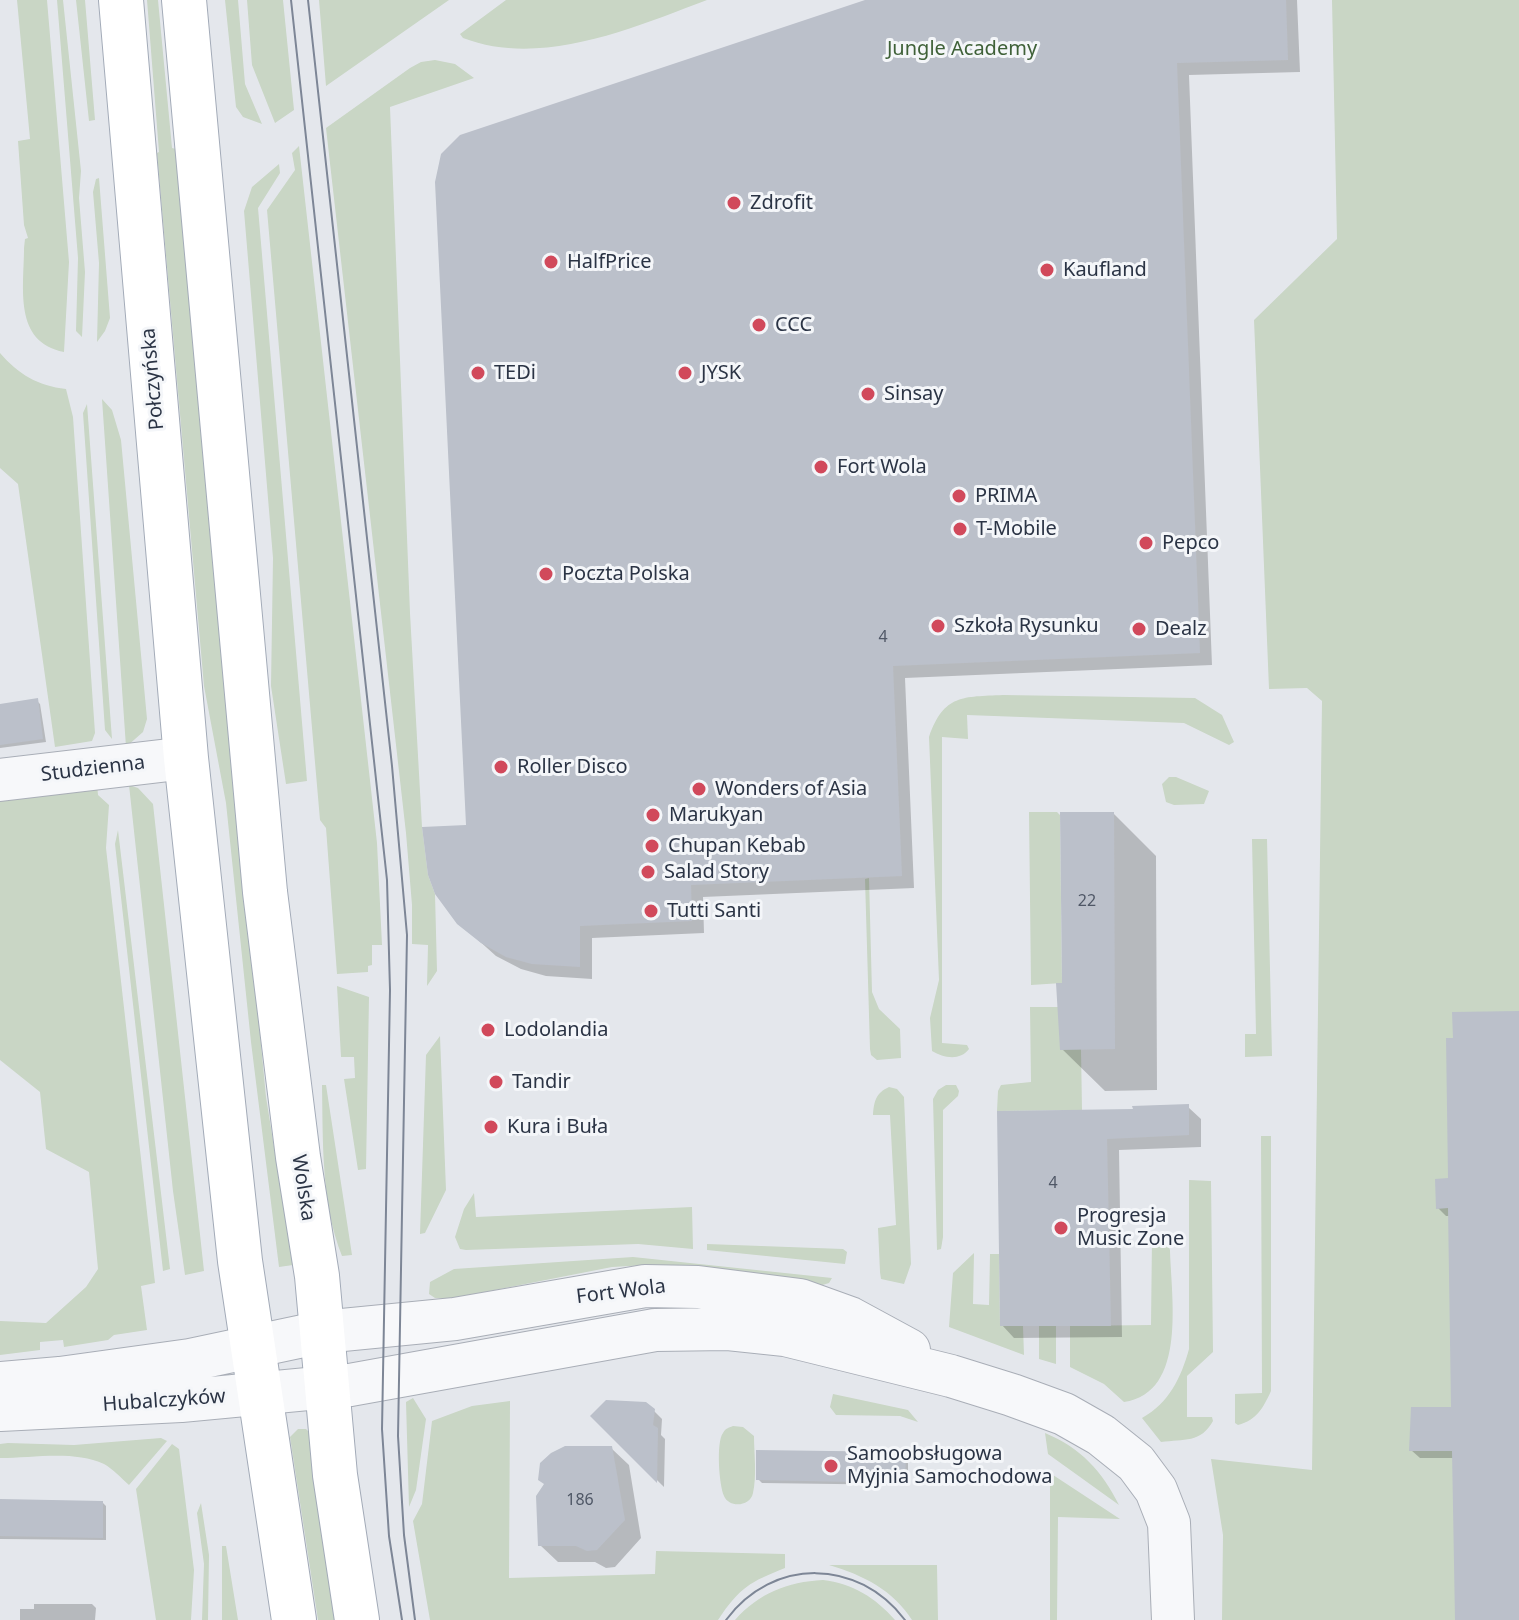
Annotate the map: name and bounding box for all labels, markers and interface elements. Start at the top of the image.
park label: Jungle Academy [887,37,1037,61]
place label: Zdrofit [750,191,813,215]
marker: Zdrofit [725,194,743,212]
place label: HalfPrice [567,250,651,274]
marker: HalfPrice [542,253,560,271]
place label: Kaufland [1063,258,1147,282]
marker: Kaufland [1038,261,1056,279]
place label: CCC [775,313,812,337]
marker: CCC [750,316,768,334]
street label: Połczyńska [137,327,169,431]
place label: TEDi [494,361,536,385]
place label: JYSK [701,361,741,385]
marker: TEDi [469,364,487,382]
marker: JYSK [676,364,694,382]
place label: Sinsay [884,382,943,406]
marker: Sinsay [859,385,877,403]
place label: Fort Wola [837,455,927,479]
marker: Fort Wola [812,458,830,476]
place label: PRIMA [975,484,1037,508]
marker: PRIMA [950,487,968,505]
place label: T-Mobile [976,517,1057,541]
marker: T-Mobile [951,520,969,538]
place label: Pepco [1162,531,1219,555]
marker: Pepco [1137,534,1155,552]
place label: Poczta Polska [562,562,690,586]
marker: Poczta Polska [537,565,555,583]
place label: Szkoła Rysunku [954,614,1099,638]
marker: Szkoła Rysunku [929,617,947,635]
place label: Dealz [1155,617,1207,641]
marker: Dealz [1130,620,1148,638]
house number: 4 [878,627,888,647]
street label: Studzienna [40,751,146,787]
place label: Roller Disco [517,755,628,779]
marker: Roller Disco [492,758,510,776]
place label: Wonders of Asia [715,777,867,801]
marker: Wonders of Asia [690,780,708,798]
place label: Marukyan [669,803,763,827]
marker: Marukyan [644,806,662,824]
place label: Chupan Kebab [668,834,806,858]
marker: Chupan Kebab [643,837,661,855]
place label: Salad Story [664,860,769,884]
marker: Salad Story [639,863,657,881]
house number: 22 [1078,891,1096,911]
place label: Tutti Santi [667,899,761,923]
marker: Tutti Santi [642,902,660,920]
place label: Lodolandia [504,1018,608,1042]
marker: Lodolandia [479,1021,497,1039]
place label: Tandir [512,1070,571,1094]
marker: Tandir [487,1073,505,1091]
place label: Kura i Buła [507,1115,608,1139]
marker: Kura i Buła [482,1118,500,1136]
street label: Wolska [286,1153,320,1223]
house number: 4 [1048,1173,1058,1193]
place label: Progresja Music Zone [1077,1204,1184,1251]
marker: Progresja Music Zone [1052,1219,1070,1237]
street label: Fort Wola [575,1275,667,1309]
street label: Hubalczyków [102,1385,226,1417]
place label: Samoobsługowa Myjnia Samochodowa [847,1442,1052,1489]
marker: Samoobsługowa Myjnia Samochodowa [822,1457,840,1475]
house number: 186 [566,1490,594,1510]

